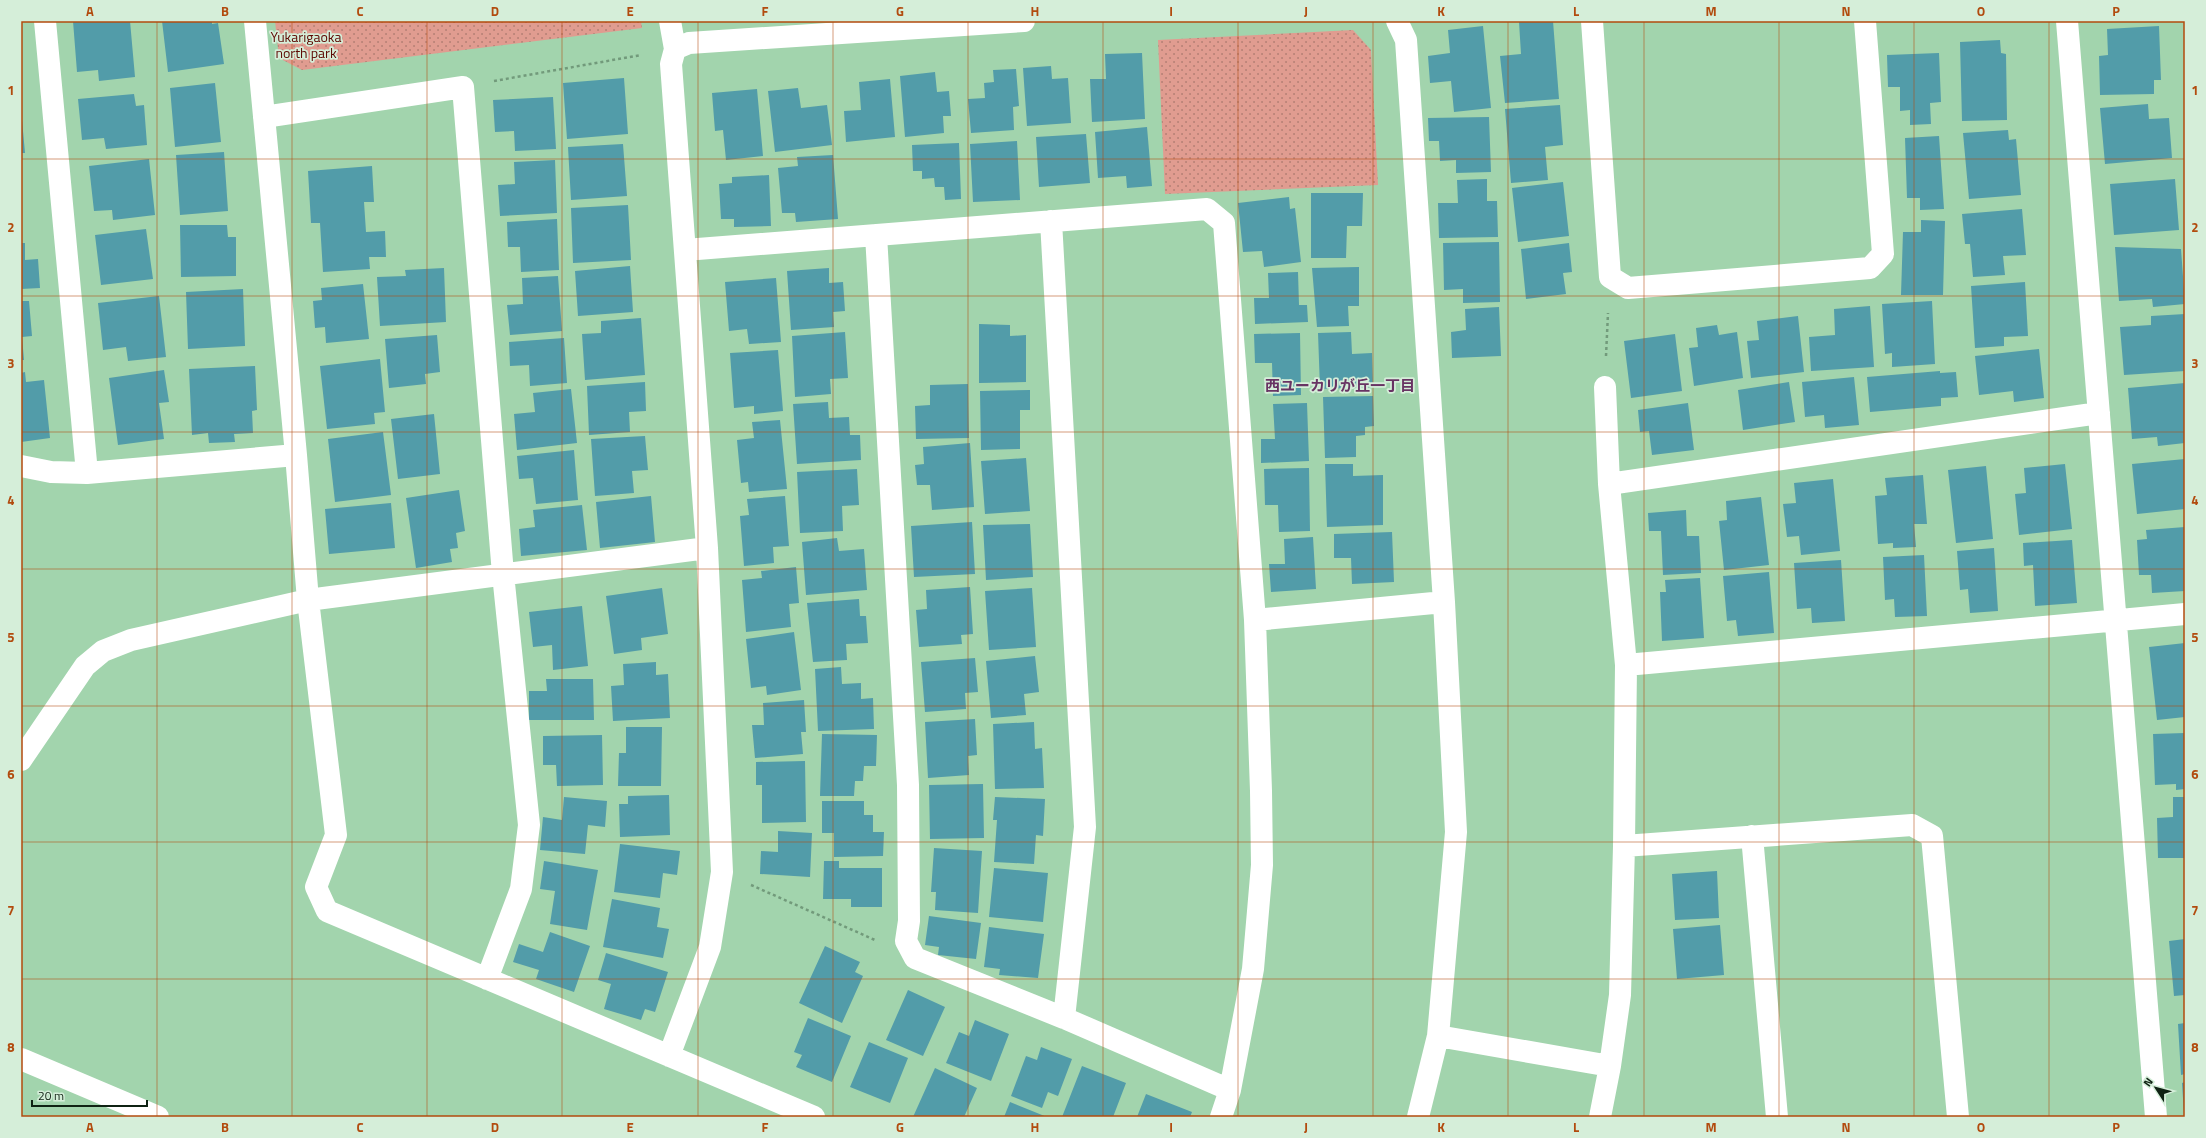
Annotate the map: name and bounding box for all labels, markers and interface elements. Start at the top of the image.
text: A [86,1,94,21]
text: B [221,1,229,21]
text: C [356,1,364,21]
text: D [491,1,499,21]
text: E [626,1,634,21]
text: F [762,1,769,21]
text: G [896,1,904,21]
text: H [1031,1,1039,21]
text: I [1169,1,1173,21]
text: J [1304,1,1308,21]
text: K [1437,1,1445,21]
text: L [1573,1,1579,21]
text: M [1705,1,1717,21]
text: N [1841,1,1851,21]
text: O [1977,1,1985,21]
text: P [2112,1,2120,21]
park label: Yukarigaoka north park [270,26,342,63]
text: 1 [7,80,15,100]
text: 1 [2191,80,2199,100]
text: 2 [7,217,15,237]
text: 2 [2191,217,2199,237]
text: 3 [7,353,15,373]
text: 3 [2191,353,2199,373]
district label: 西ユーカリが丘一丁目 [1265,374,1415,397]
text: 4 [7,490,15,510]
text: 4 [2191,490,2199,510]
text: 5 [7,627,15,647]
text: 5 [2191,627,2199,647]
text: 6 [7,764,15,784]
text: 6 [2191,764,2199,784]
text: 7 [7,900,15,920]
text: 7 [2191,900,2199,920]
text: 8 [7,1037,15,1057]
text: 8 [2191,1037,2199,1057]
north arrow [2136,1068,2176,1108]
text: N [2139,1074,2157,1090]
scale bar [32,1082,147,1108]
text: 20 m [38,1086,64,1105]
text: A [86,1117,94,1137]
text: B [221,1117,229,1137]
text: C [356,1117,364,1137]
text: D [491,1117,499,1137]
text: E [626,1117,634,1137]
text: F [762,1117,769,1137]
text: G [896,1117,904,1137]
text: H [1031,1117,1039,1137]
text: I [1169,1117,1173,1137]
text: J [1304,1117,1308,1137]
text: K [1437,1117,1445,1137]
text: L [1573,1117,1579,1137]
text: M [1705,1117,1717,1137]
text: N [1841,1117,1851,1137]
text: O [1977,1117,1985,1137]
text: P [2112,1117,2120,1137]

